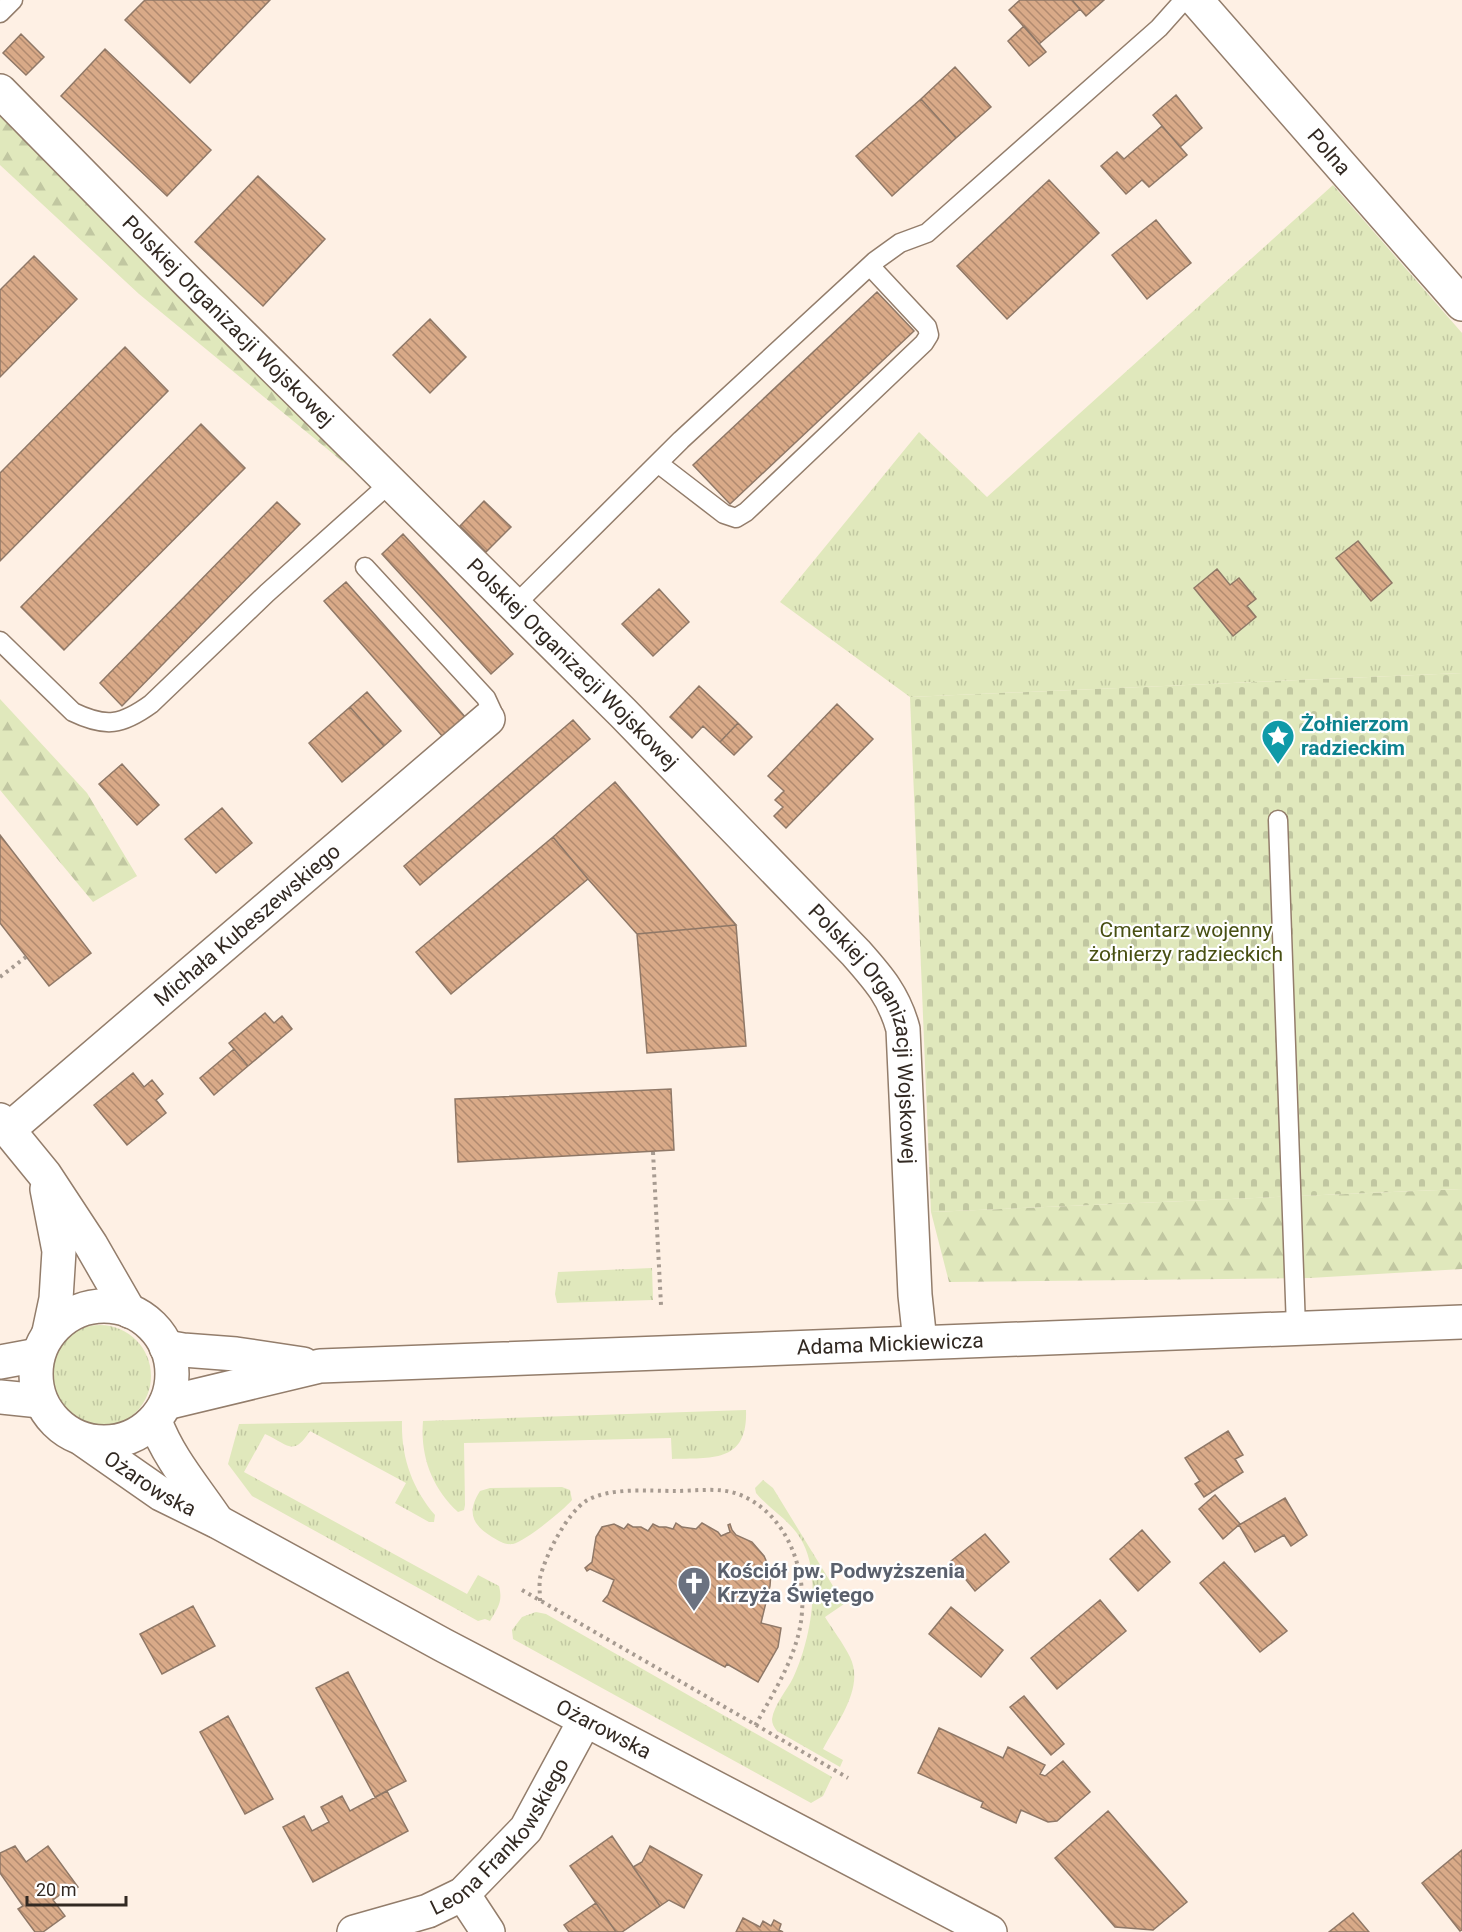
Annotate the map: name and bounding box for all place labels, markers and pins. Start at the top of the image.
place label: Żołnierzom radzieckim [1301,712,1409,760]
place icon: Żołnierzom radzieckim [1260,718,1296,765]
place label: Kościół pw. Podwyższenia Krzyża Świętego [717,1559,965,1607]
church icon: Kościół pw. Podwyższenia Krzyża Świętego [676,1565,712,1612]

